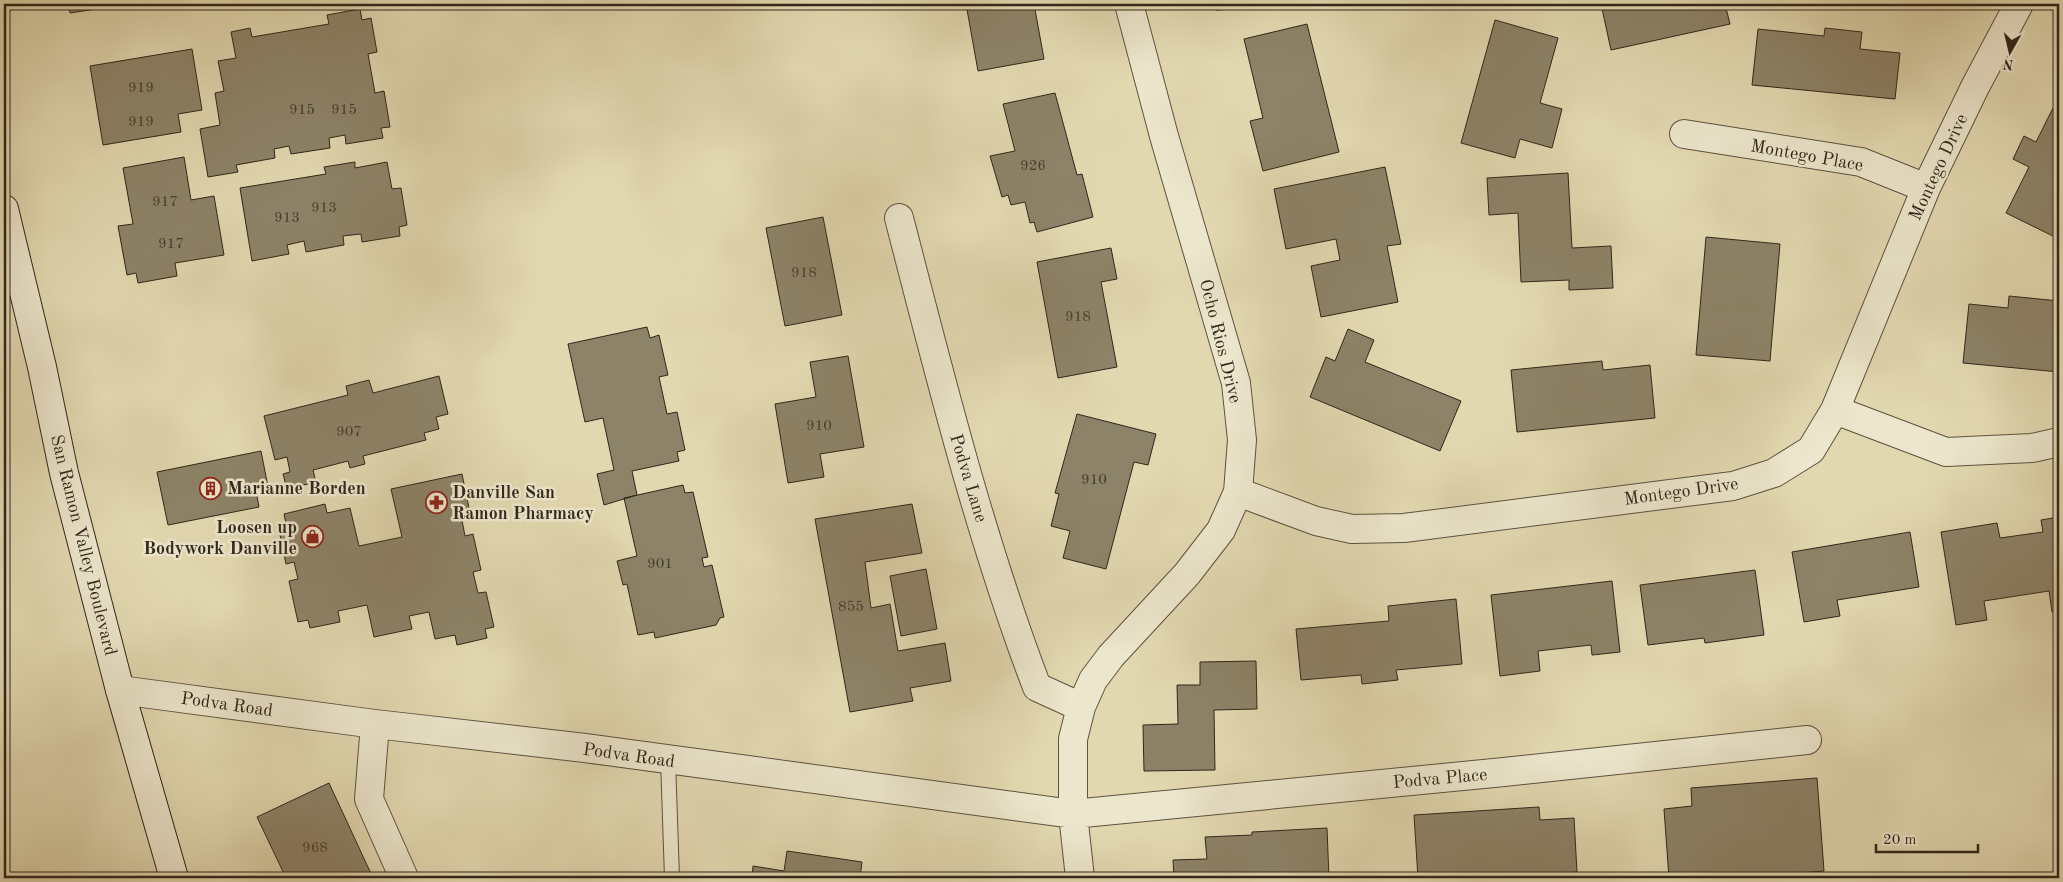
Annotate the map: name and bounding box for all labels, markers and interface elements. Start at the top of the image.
north arrow [1986,28,2036,78]
text: N [2002,56,2015,72]
house number: 919 [128,81,154,96]
house number: 915 [289,103,315,118]
house number: 915 [331,103,357,118]
street label: Montego Drive [1906,111,1971,223]
house number: 919 [128,115,154,130]
street label: Montego Place [1749,137,1865,175]
house number: 926 [1020,159,1046,174]
house number: 917 [152,195,178,210]
house number: 913 [311,201,337,216]
house number: 913 [274,211,300,226]
house number: 917 [158,237,184,252]
house number: 918 [791,266,817,281]
street label: Ocho Rios Drive [1196,277,1244,405]
house number: 918 [1065,310,1091,325]
house number: 910 [806,419,832,434]
house number: 907 [336,425,362,440]
street label: Podva Lane [946,432,990,525]
street label: San Ramon Valley Boulevard [47,433,119,658]
house number: 910 [1081,473,1107,488]
street label: Montego Drive [1623,475,1739,509]
building icon: Marianne Borden [199,476,223,500]
place label: Marianne Borden [227,480,366,498]
place label: Danville San Ramon Pharmacy [452,484,594,523]
pharmacy icon: Danville San Ramon Pharmacy [424,490,448,514]
place label: Loosen up Bodywork Danville [143,519,297,558]
shop icon: Loosen up Bodywork Danville [301,525,325,549]
house number: 901 [647,557,673,572]
house number: 855 [838,600,864,615]
street label: Podva Road [180,690,274,720]
street label: Podva Road [582,741,676,771]
street label: Podva Place [1392,766,1488,792]
scale bar [1876,822,1978,854]
text: 20 m [1883,833,1917,848]
house number: 968 [302,841,328,856]

